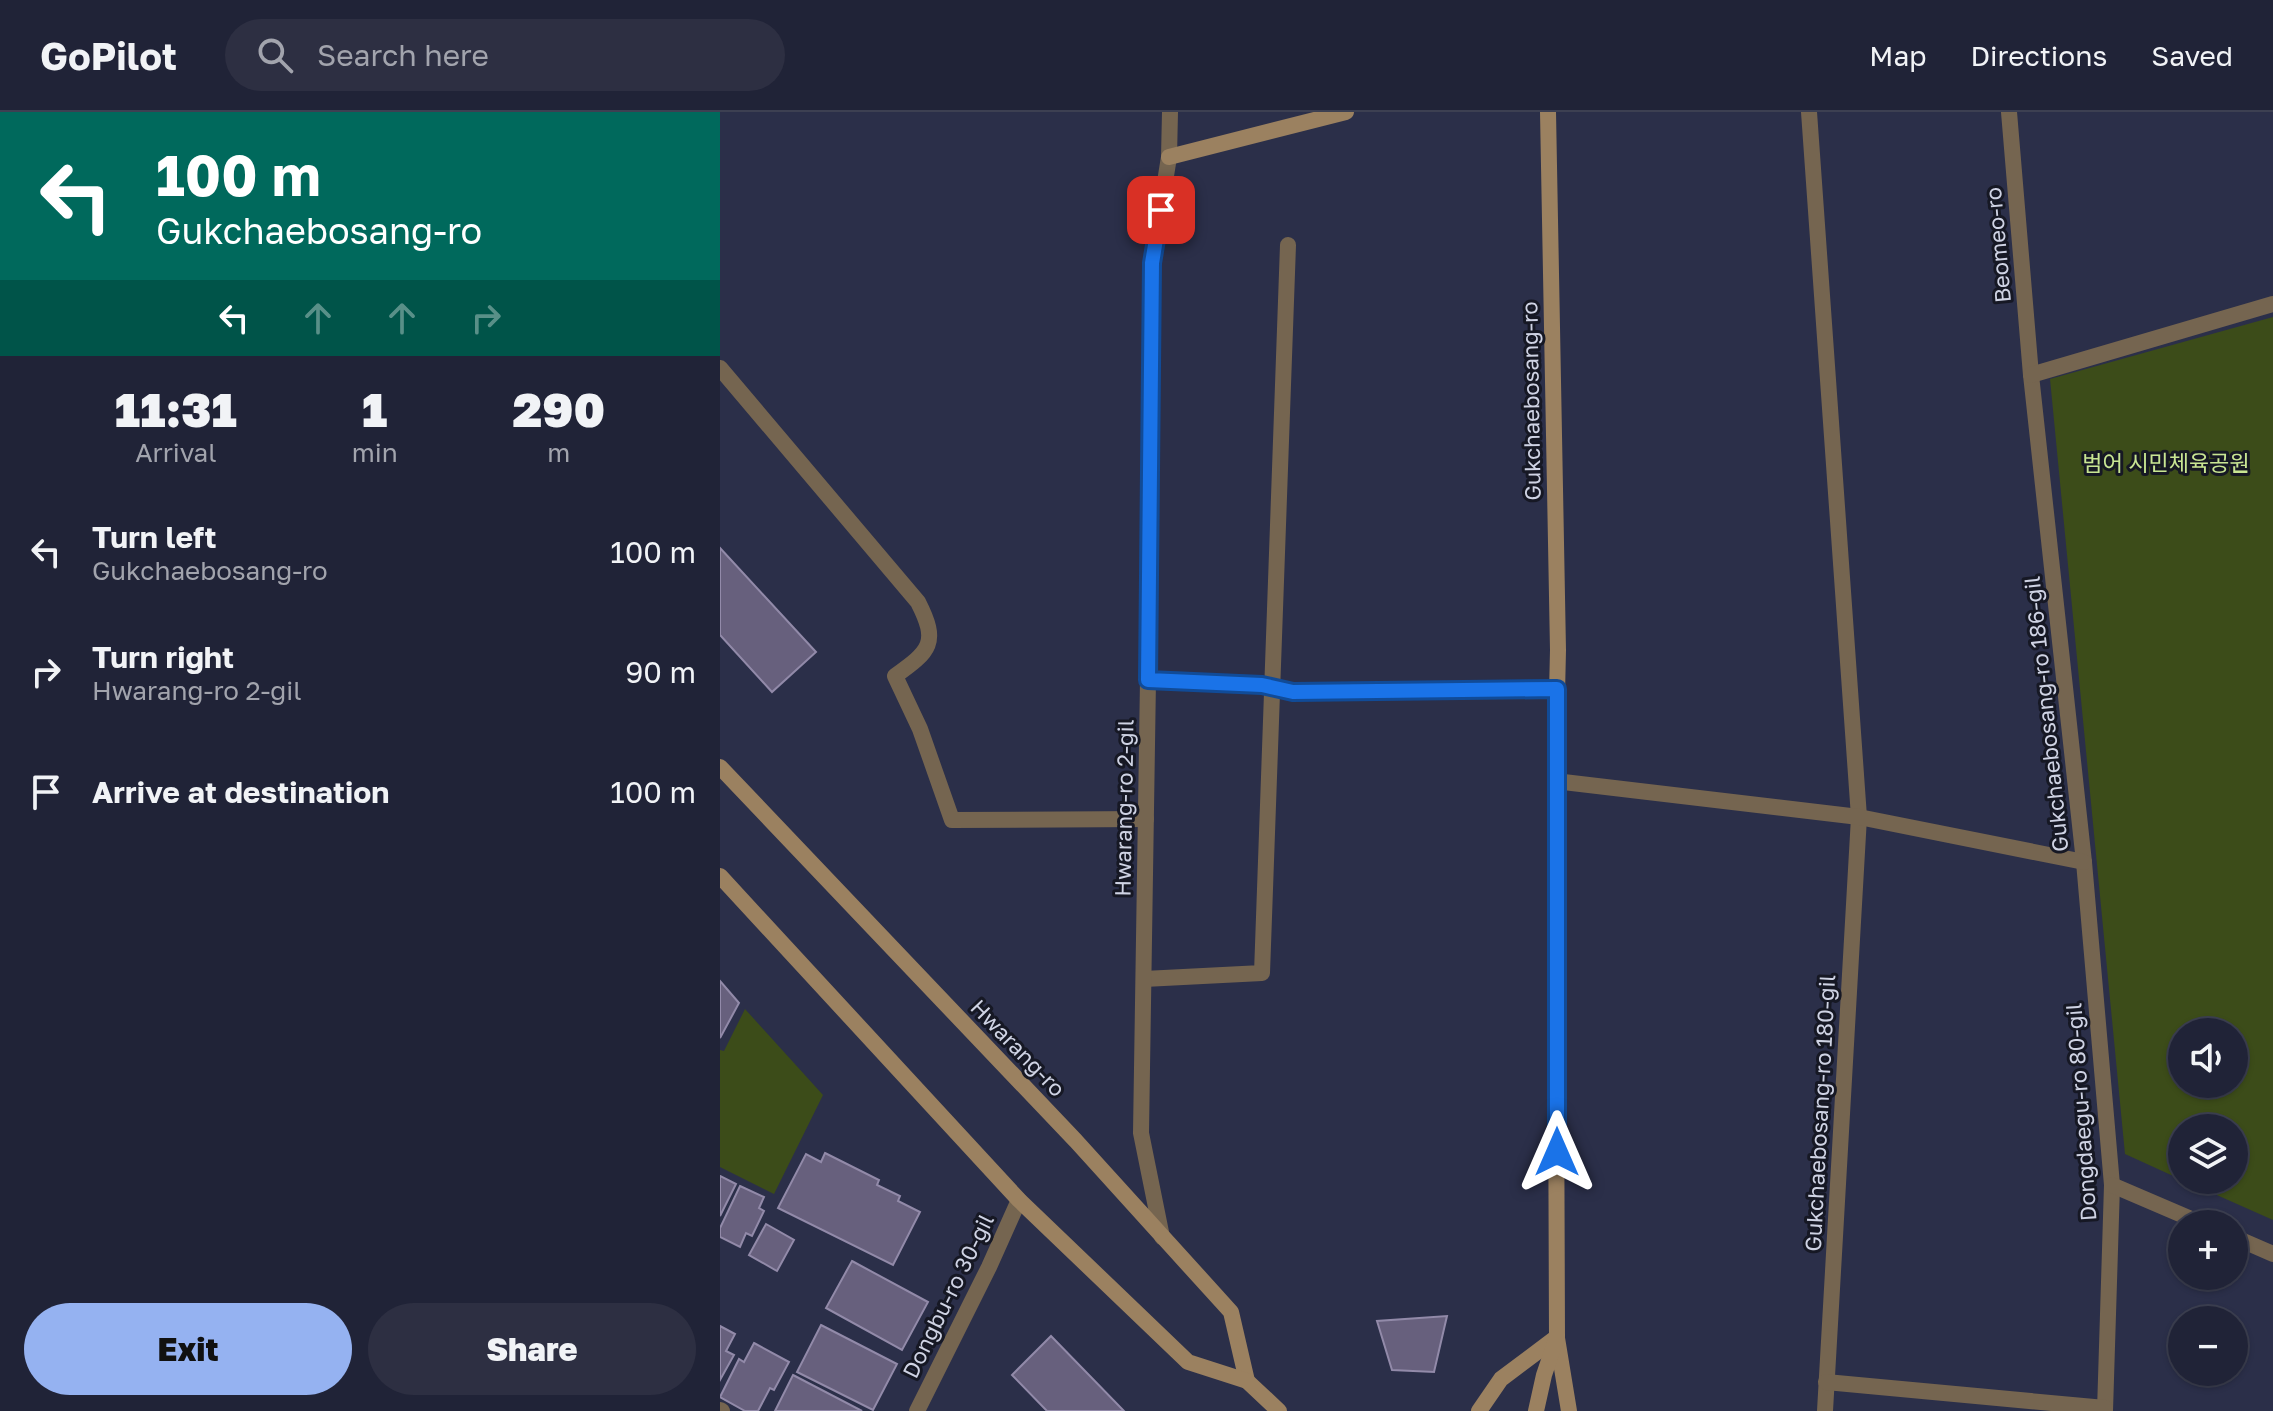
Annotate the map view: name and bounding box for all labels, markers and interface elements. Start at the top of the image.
search box [225,19,785,91]
text: GoPilot [40,33,177,78]
icon: search [253,33,297,77]
text: Search here [317,37,489,73]
text: Map [1869,39,1926,72]
text: Directions [1970,39,2107,72]
text: Saved [2151,39,2233,72]
text: 100 m [156,141,321,208]
icon: left [24,144,128,248]
pin [1127,176,1195,244]
street label: Beomeo-ro [1979,186,2016,304]
icon: arrive [1139,188,1183,232]
text: Gukchaebosang-ro [156,209,482,252]
icon: left [212,296,256,340]
icon: ahead [296,296,340,340]
icon: ahead [380,296,424,340]
icon: right [464,296,508,340]
street label: Gukchaebosang-ro [1515,301,1546,501]
text: 11:31 [115,380,237,438]
text: 1 [362,380,387,438]
text: 290 [513,380,605,438]
text: Arrival [135,437,217,468]
text: min [352,437,398,468]
text: m [547,437,570,468]
park label: 범어 시민체육공원 [2082,449,2250,476]
text: Turn left [92,519,217,555]
icon: left [24,530,68,574]
text: 100 m [610,534,696,570]
text: Gukchaebosang-ro [92,555,328,586]
street label: Gukchaebosang-ro 186-gil [2018,575,2073,853]
text: Turn right [92,639,234,675]
icon: right [24,650,68,694]
text: 90 m [625,654,696,690]
text: Hwarang-ro 2-gil [92,675,302,706]
street label: Hwarang-ro 2-gil [1108,719,1139,897]
icon: arrive [24,770,68,814]
text: Arrive at destination [92,774,389,810]
text: 100 m [610,774,696,810]
street label: Gukchaebosang-ro 180-gil [1799,974,1840,1252]
street label: Hwarang-ro [965,994,1071,1102]
street label: Dongdaegu-ro 80-gil [2059,1002,2102,1222]
map controls [2168,1018,2248,1386]
button: sound [2168,1018,2248,1098]
position arrow [1515,1110,1599,1194]
button: layers [2168,1114,2248,1194]
street label: Dongbu-ro 30-gil [896,1209,999,1382]
button: + [2168,1210,2248,1290]
button: Exit [24,1303,352,1395]
button: Share [368,1303,696,1395]
button: − [2168,1306,2248,1386]

